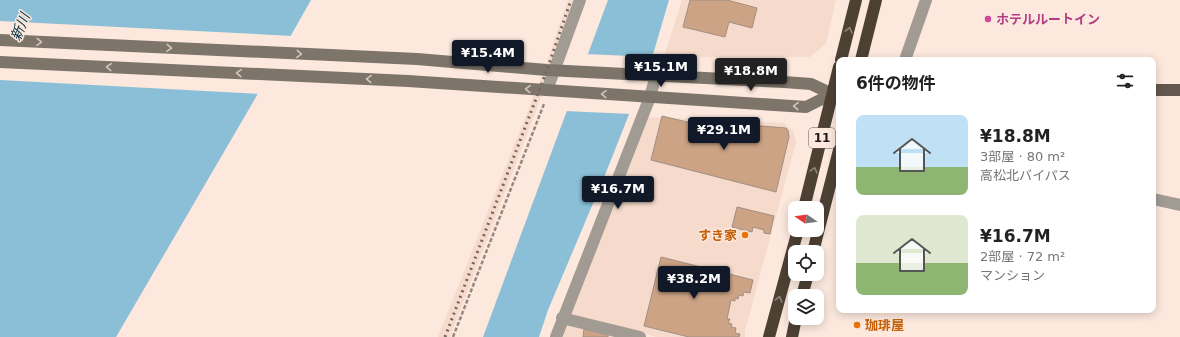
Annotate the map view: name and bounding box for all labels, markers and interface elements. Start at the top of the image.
water label: 新川 [7,9,33,43]
place label: ホテルルートイン [996,12,1100,27]
marker: ホテルルートイン [983,14,993,24]
one-way arrow [844,27,852,33]
one-way arrow [36,38,42,46]
pin: ¥15.4M [455,40,521,74]
one-way arrow [166,44,172,52]
text: ¥15.4M [461,45,515,60]
one-way arrow [296,50,302,58]
pin: ¥15.1M [628,54,694,88]
pin: ¥18.8M [718,58,784,92]
text: ¥15.1M [634,59,688,74]
one-way arrow [106,63,112,71]
text: ¥18.8M [724,63,778,78]
one-way arrow [236,69,242,78]
icon: filters [1114,70,1136,92]
text: 6件の物件 [856,73,936,93]
one-way arrow [366,75,372,84]
one-way arrow [525,84,531,93]
one-way arrow [601,89,607,98]
one-way arrow [793,102,799,111]
pin: ¥29.1M [691,117,757,151]
text: ¥29.1M [697,122,751,137]
text: ¥18.8M [980,126,1051,146]
road number: 11 [809,128,835,148]
icon: home [888,131,936,179]
text: 3部屋 · 80 m² [980,149,1065,164]
one-way arrow [809,167,818,174]
text: 高松北バイパス [980,168,1071,183]
pin: ¥16.7M [585,176,651,210]
text: ¥16.7M [591,181,645,196]
north arrow [788,201,824,237]
map controls [788,201,824,325]
text: ¥16.7M [980,226,1051,246]
place label: すき家 [698,228,737,243]
marker: すき家 [740,230,750,240]
icon: home [888,231,936,279]
button: locate [788,245,824,281]
text: 2部屋 · 72 m² [980,249,1065,264]
pin: ¥38.2M [661,266,727,300]
text: マンション [980,268,1045,283]
text: ¥38.2M [667,271,721,286]
button: layers [788,289,824,325]
one-way arrow [774,296,783,303]
place label: 珈琲屋 [865,318,904,333]
marker: 珈琲屋 [852,320,862,330]

